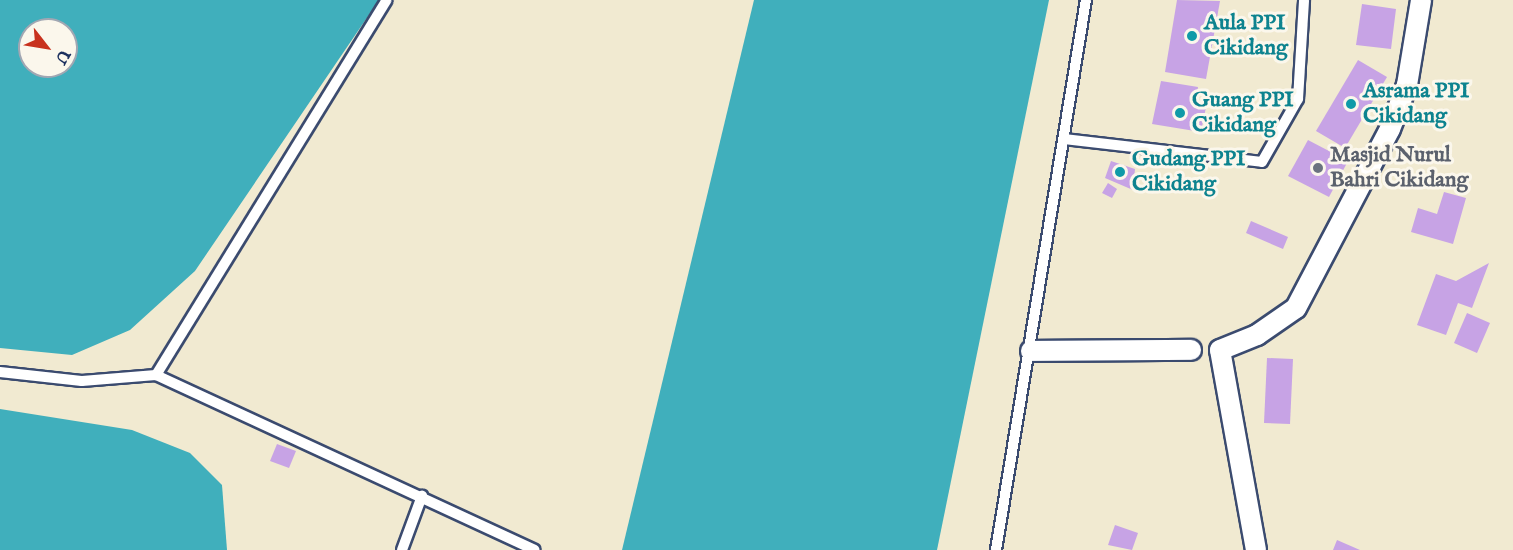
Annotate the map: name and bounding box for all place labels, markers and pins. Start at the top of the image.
place label: Aula PPI Cikidang [1204,10,1288,62]
marker: Aula PPI Cikidang [1185,29,1199,43]
place label: Asrama PPI Cikidang [1363,78,1469,130]
place label: Guang PPI Cikidang [1192,87,1294,138]
marker: Asrama PPI Cikidang [1344,97,1358,111]
marker: Guang PPI Cikidang [1173,106,1187,120]
place label: Masjid Nurul Bahri Cikidang [1330,142,1469,194]
place label: Gudang PPI Cikidang [1132,146,1245,198]
marker: Masjid Nurul Bahri Cikidang [1311,161,1325,175]
marker: Gudang PPI Cikidang [1113,165,1127,179]

